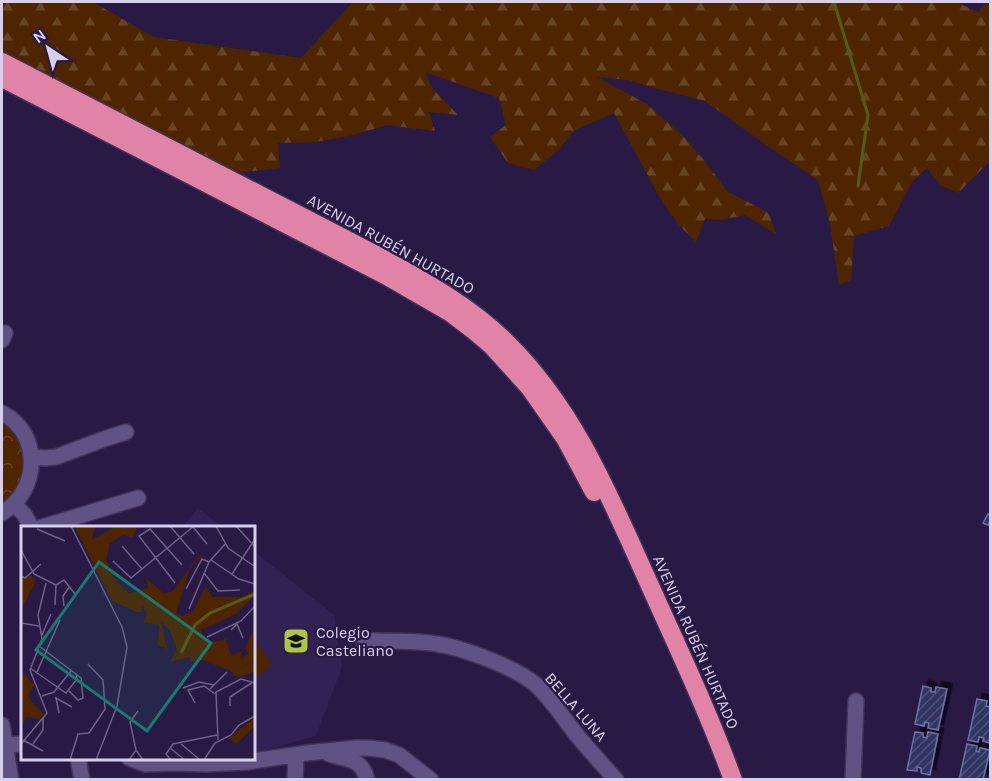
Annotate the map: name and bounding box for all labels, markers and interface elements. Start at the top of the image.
north arrow [18,18,78,78]
text: N [29,25,50,47]
street label: AVENIDA RUBÉN HURTADO [304,190,478,298]
inset map [21,526,255,760]
street label: AVENIDA RUBÉN HURTADO [649,552,743,732]
place label: Colegio Casteliano [316,623,394,660]
school or university icon: Colegio Casteliano [281,626,311,656]
street label: BELLA LUNA [541,669,611,745]

